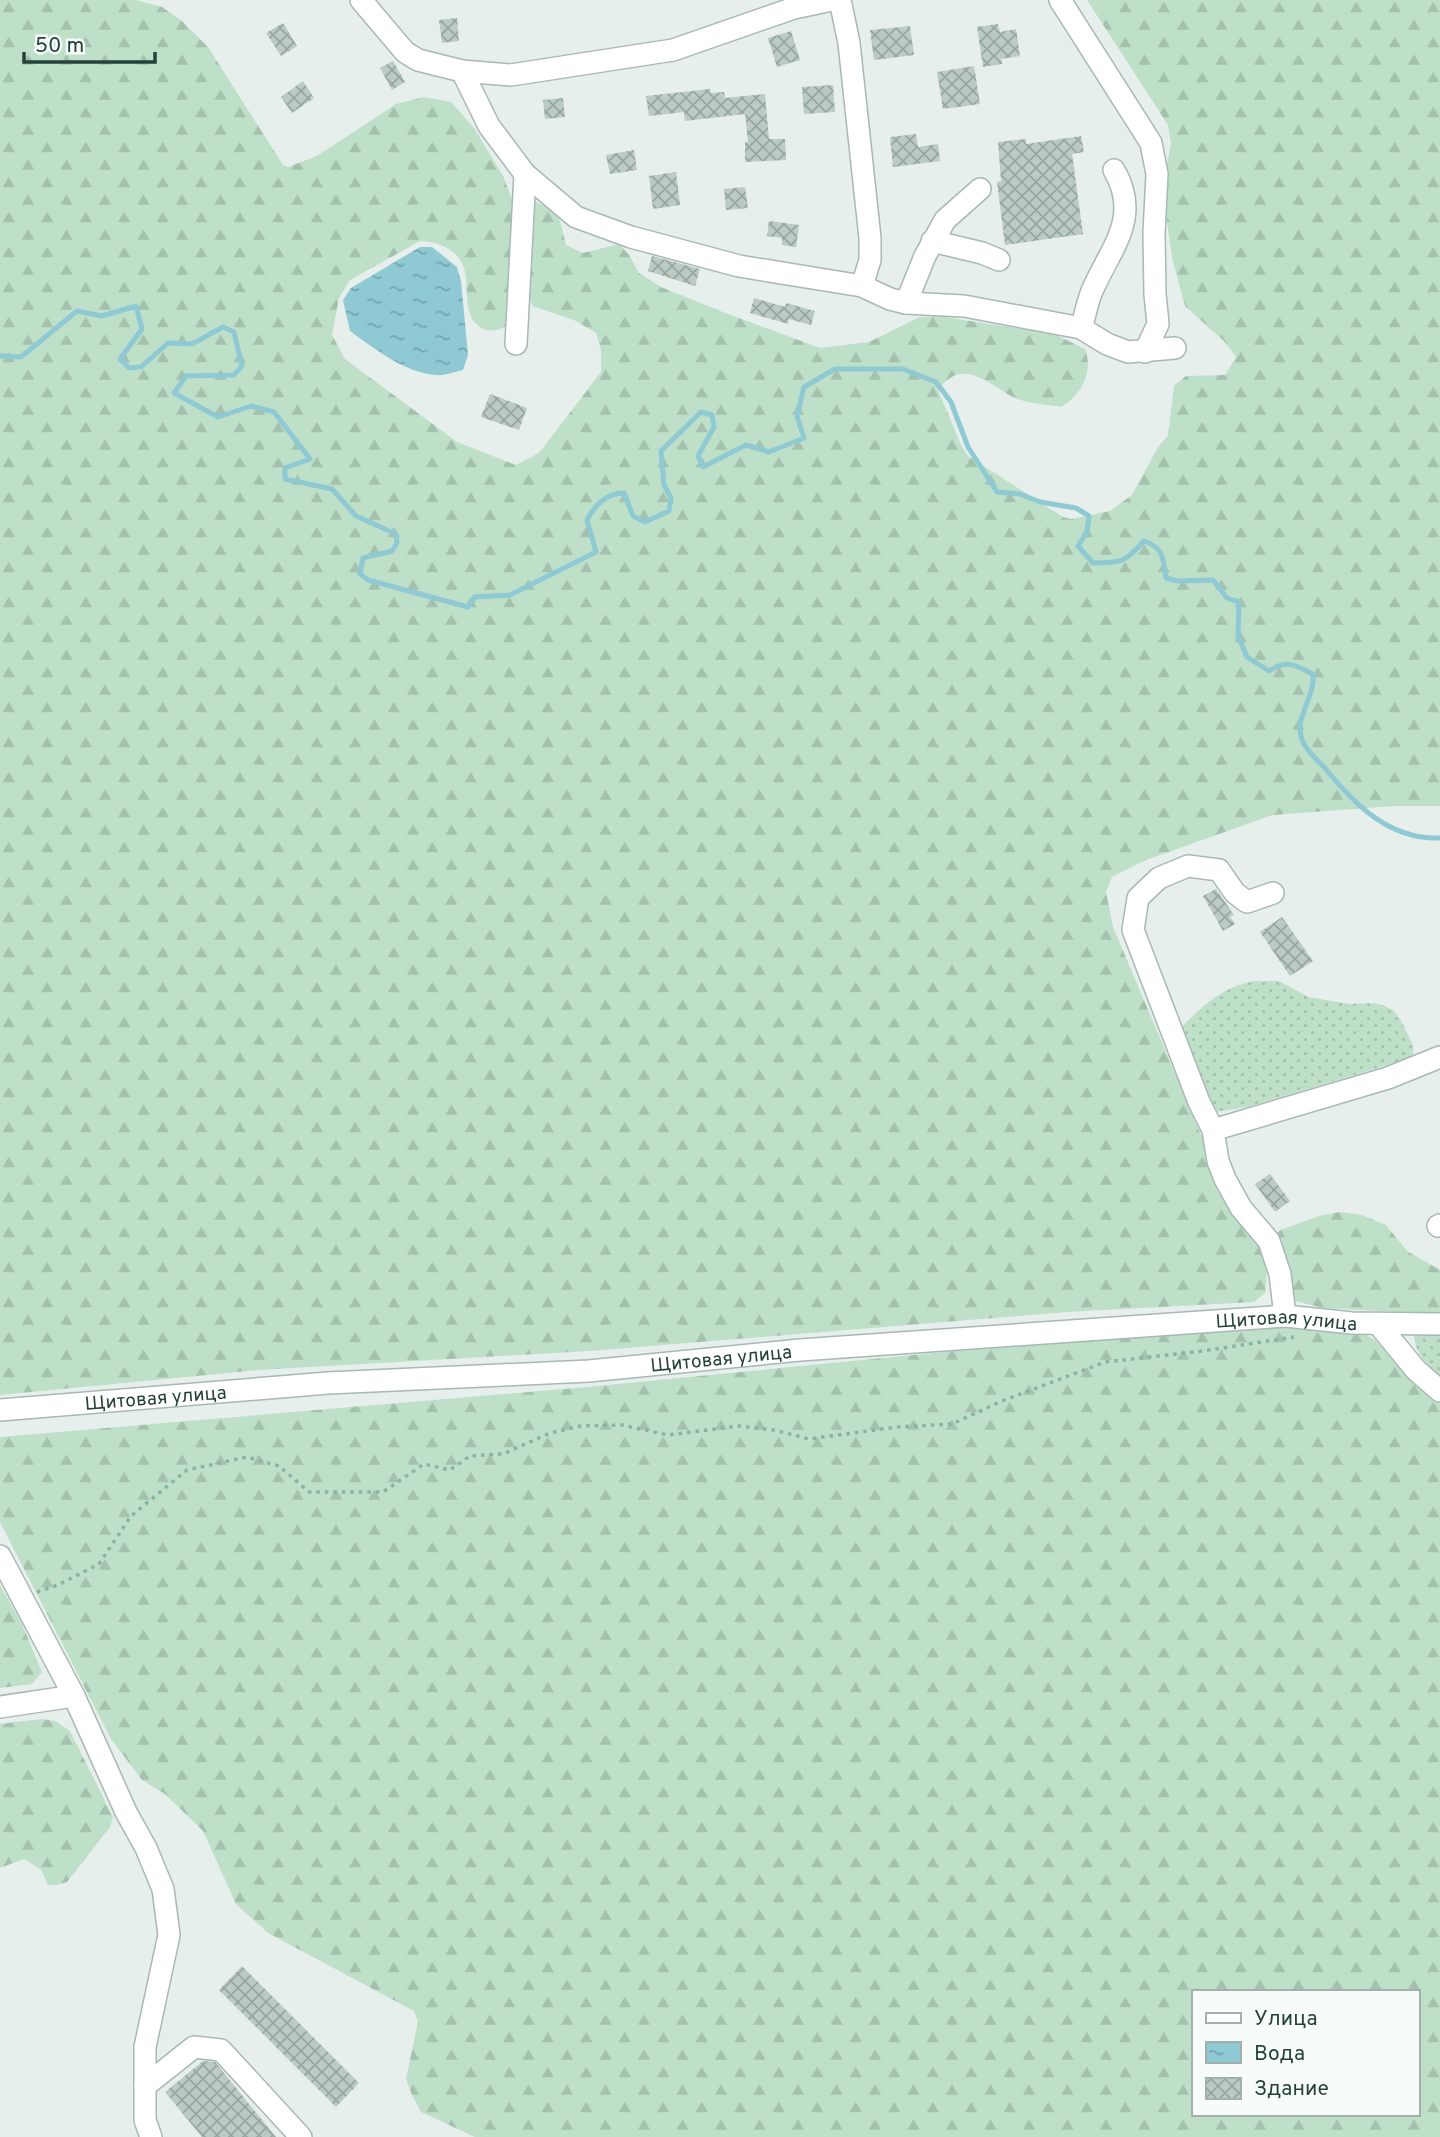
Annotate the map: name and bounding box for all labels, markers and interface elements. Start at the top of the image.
scale bar [24,21,156,65]
text: 50 m [35,33,84,60]
street label: Щитовая улица [1215,1306,1357,1337]
street label: Щитовая улица [649,1341,793,1379]
street label: Щитовая улица [84,1381,227,1417]
legend [1192,1990,1419,2116]
text: Улица [1254,2006,1318,2033]
text: Вода [1254,2041,1305,2068]
text: Здание [1254,2076,1329,2103]

